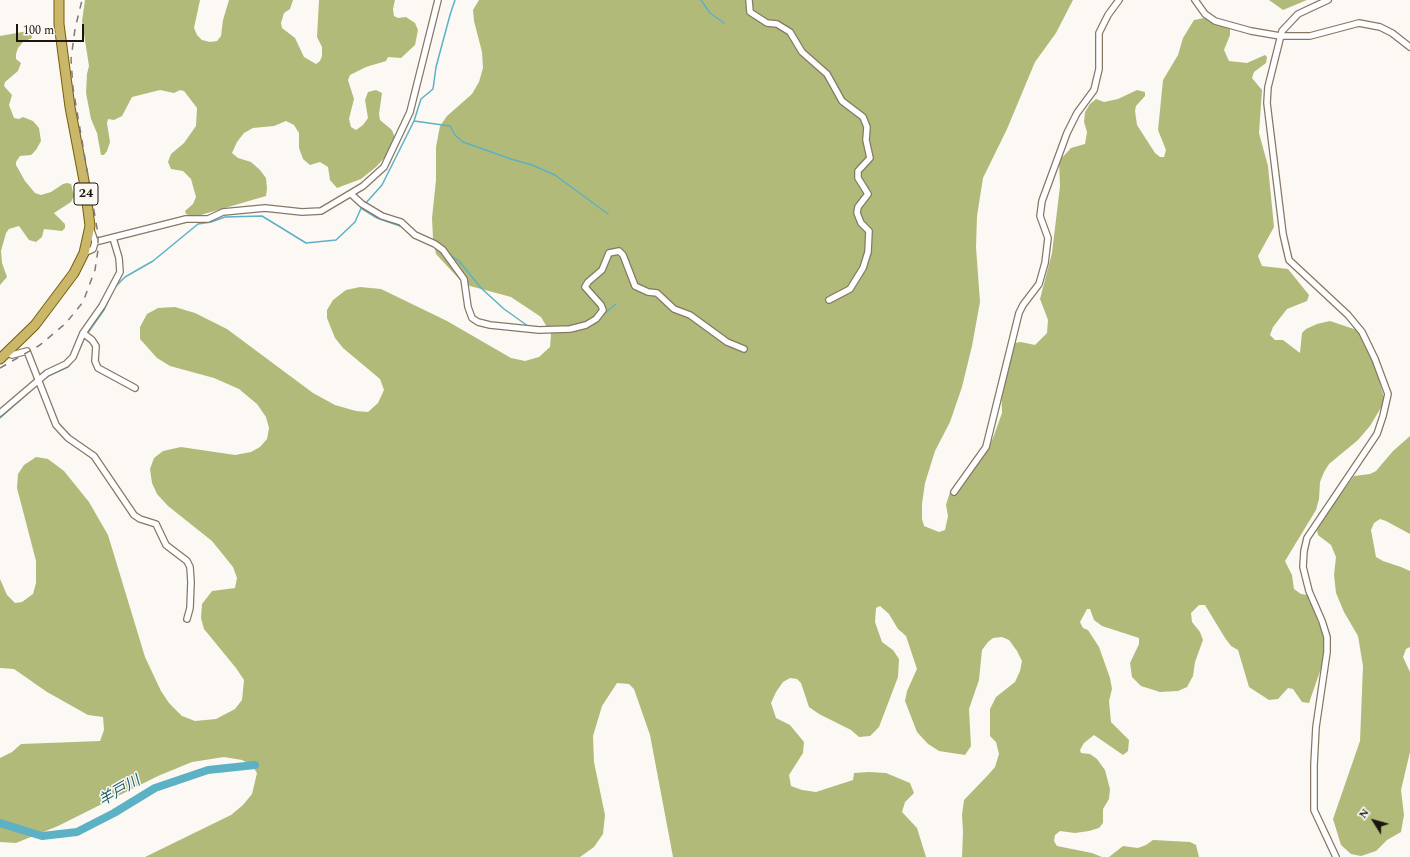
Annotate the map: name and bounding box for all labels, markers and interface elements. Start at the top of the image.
scale bar [18,16,86,42]
text: 100 m [23,21,54,40]
road number: 24 [74,183,98,205]
water label: 羊戸川 [96,773,144,811]
north arrow [1354,801,1394,841]
text: N [1355,805,1374,822]

